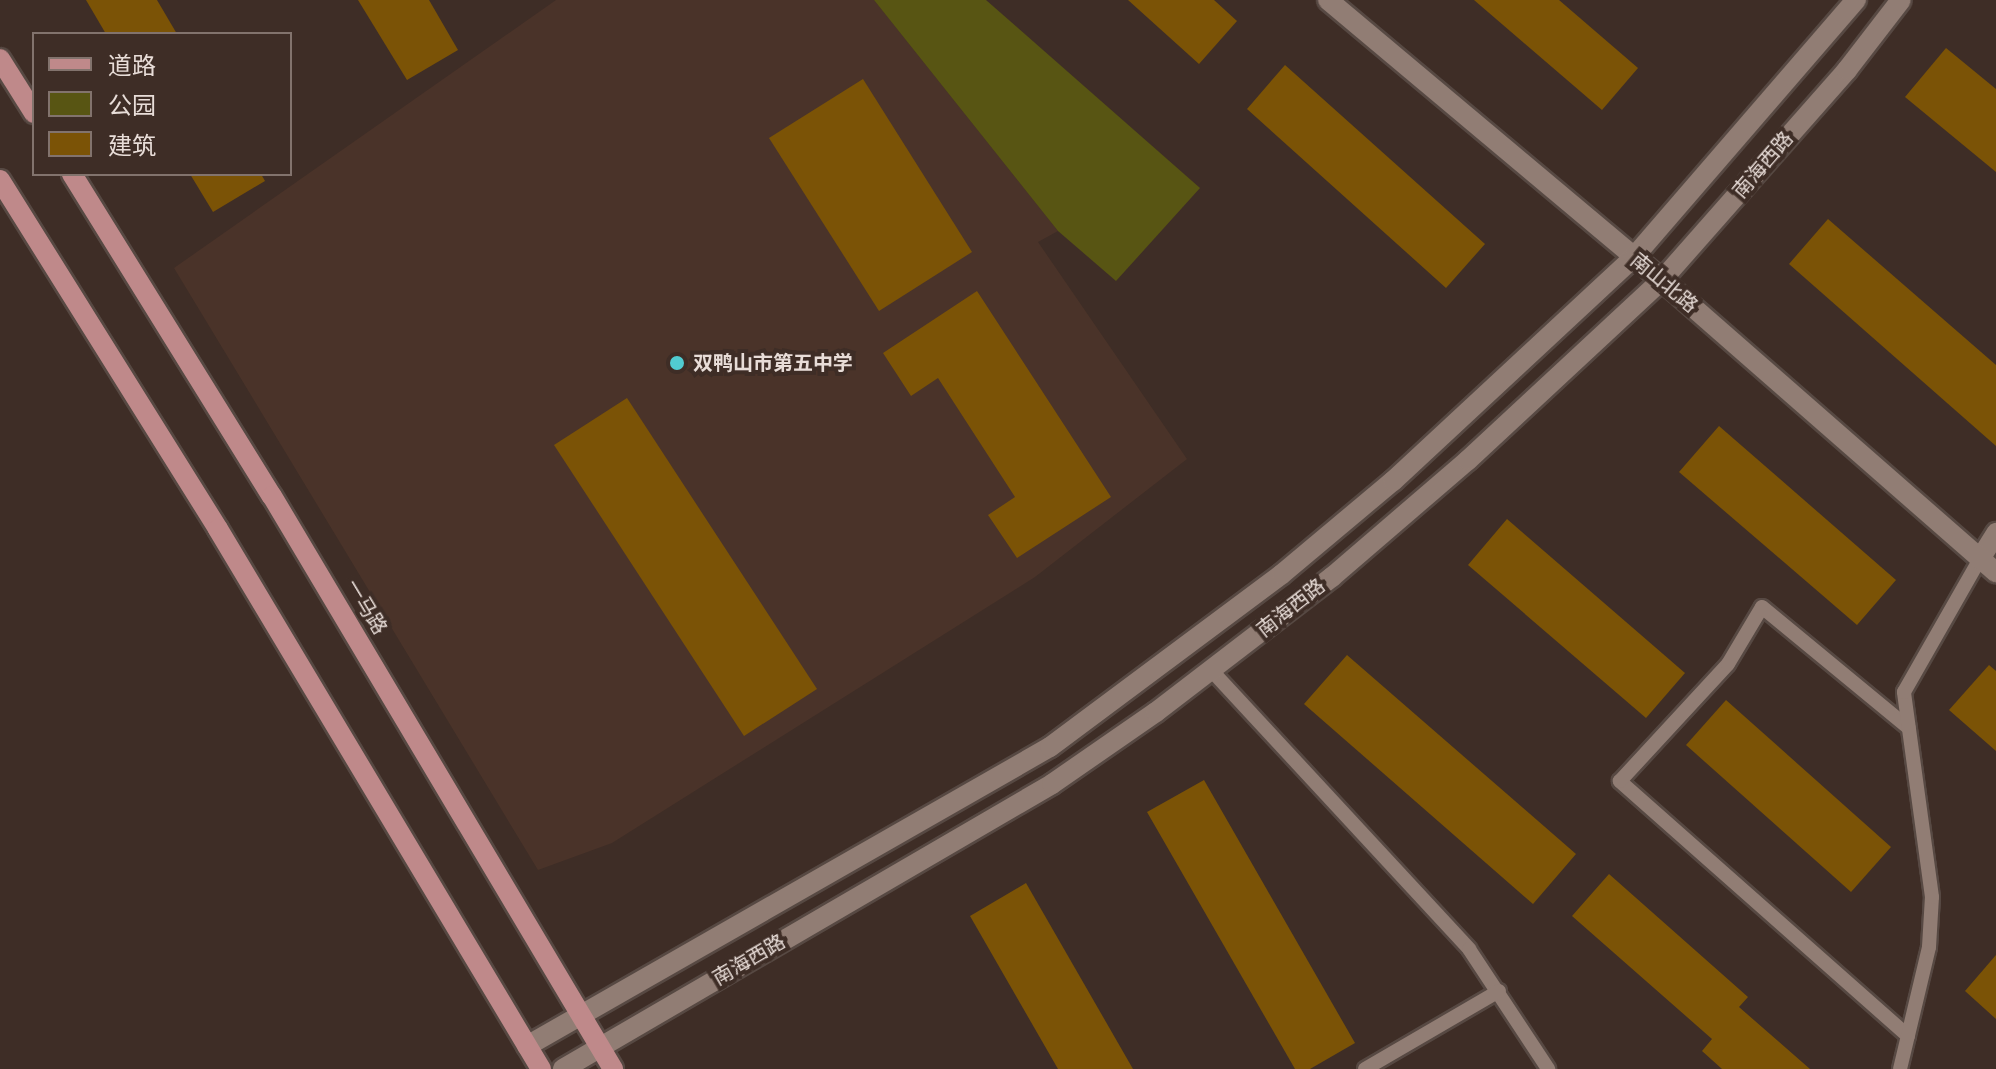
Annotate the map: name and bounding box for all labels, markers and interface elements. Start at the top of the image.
legend [32,32,292,176]
text: 道路 [108,50,156,82]
text: 公园 [108,90,156,122]
street label: 南海西路 [1728,127,1798,203]
text: 建筑 [108,130,156,162]
street label: 南山北路 [1626,248,1702,318]
place label: 双鸭山市第五中学 [693,351,853,375]
marker: 双鸭山市第五中学 [668,354,686,372]
street label: 南海西路 [1252,574,1330,642]
street label: 一马路 [340,575,392,639]
street label: 南海西路 [708,930,790,990]

